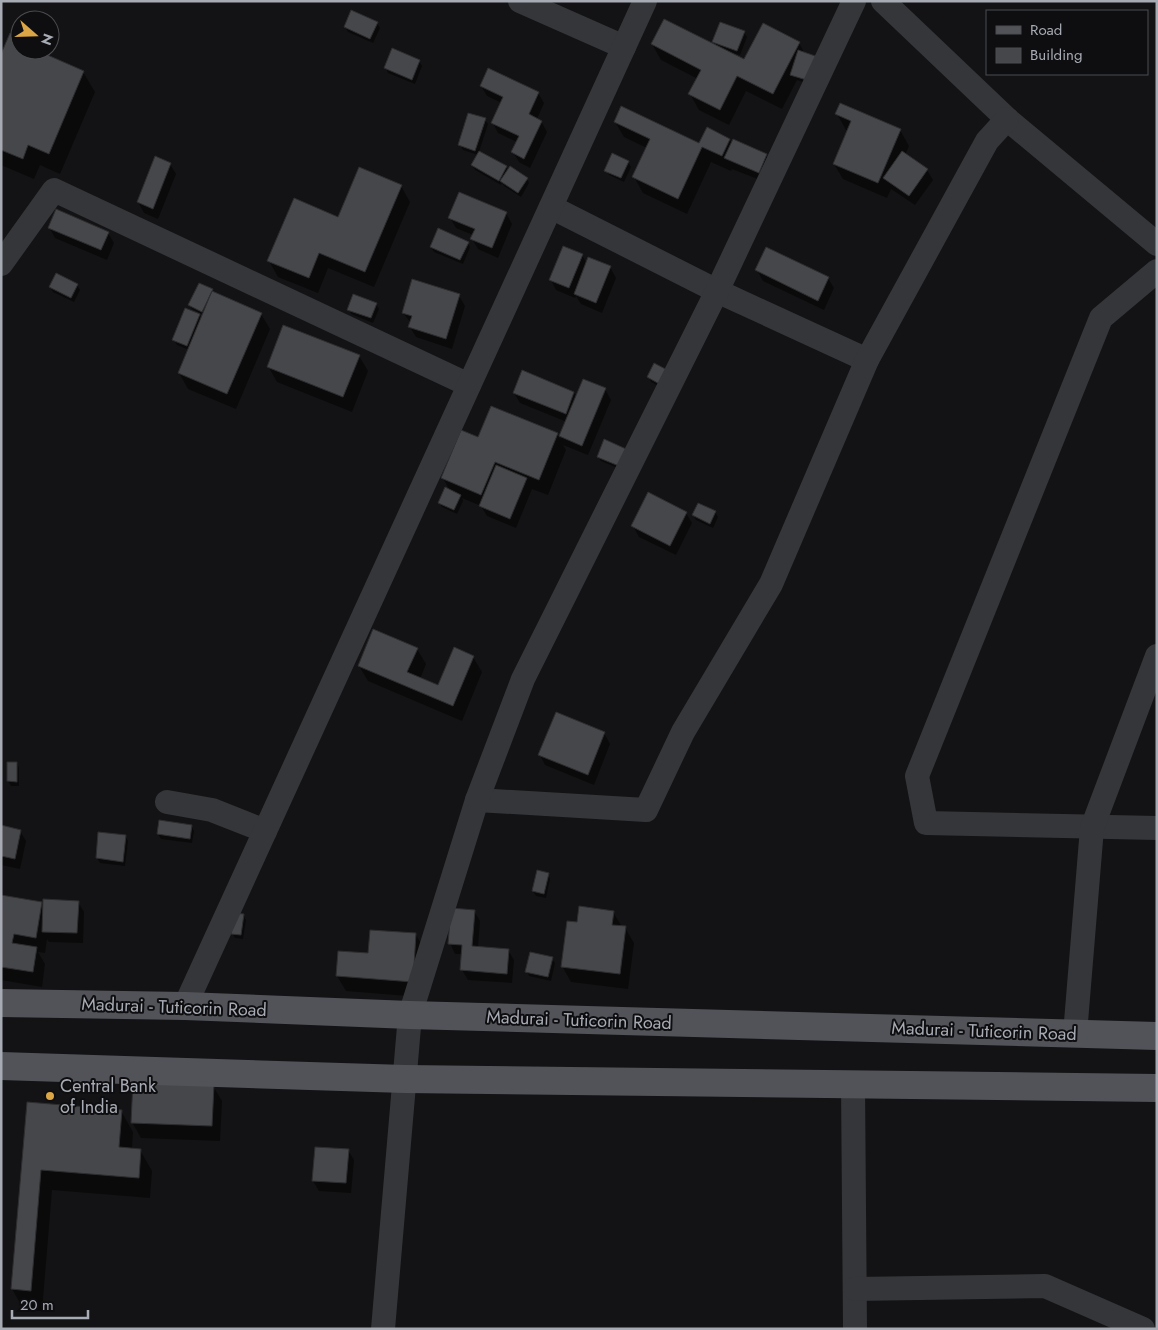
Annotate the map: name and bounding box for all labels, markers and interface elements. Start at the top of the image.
north arrow [10,10,60,60]
legend [986,10,1148,75]
text: Road [1030,19,1062,41]
text: N [36,31,59,48]
text: Building [1030,44,1082,66]
street label: Madurai - Tuticorin Road [81,991,267,1023]
street label: Madurai - Tuticorin Road [486,1004,672,1036]
street label: Madurai - Tuticorin Road [891,1015,1077,1047]
place label: Central Bank of India [60,1073,156,1120]
marker: Central Bank of India [44,1090,56,1102]
scale bar [12,1288,89,1320]
text: 20 m [20,1294,54,1316]

